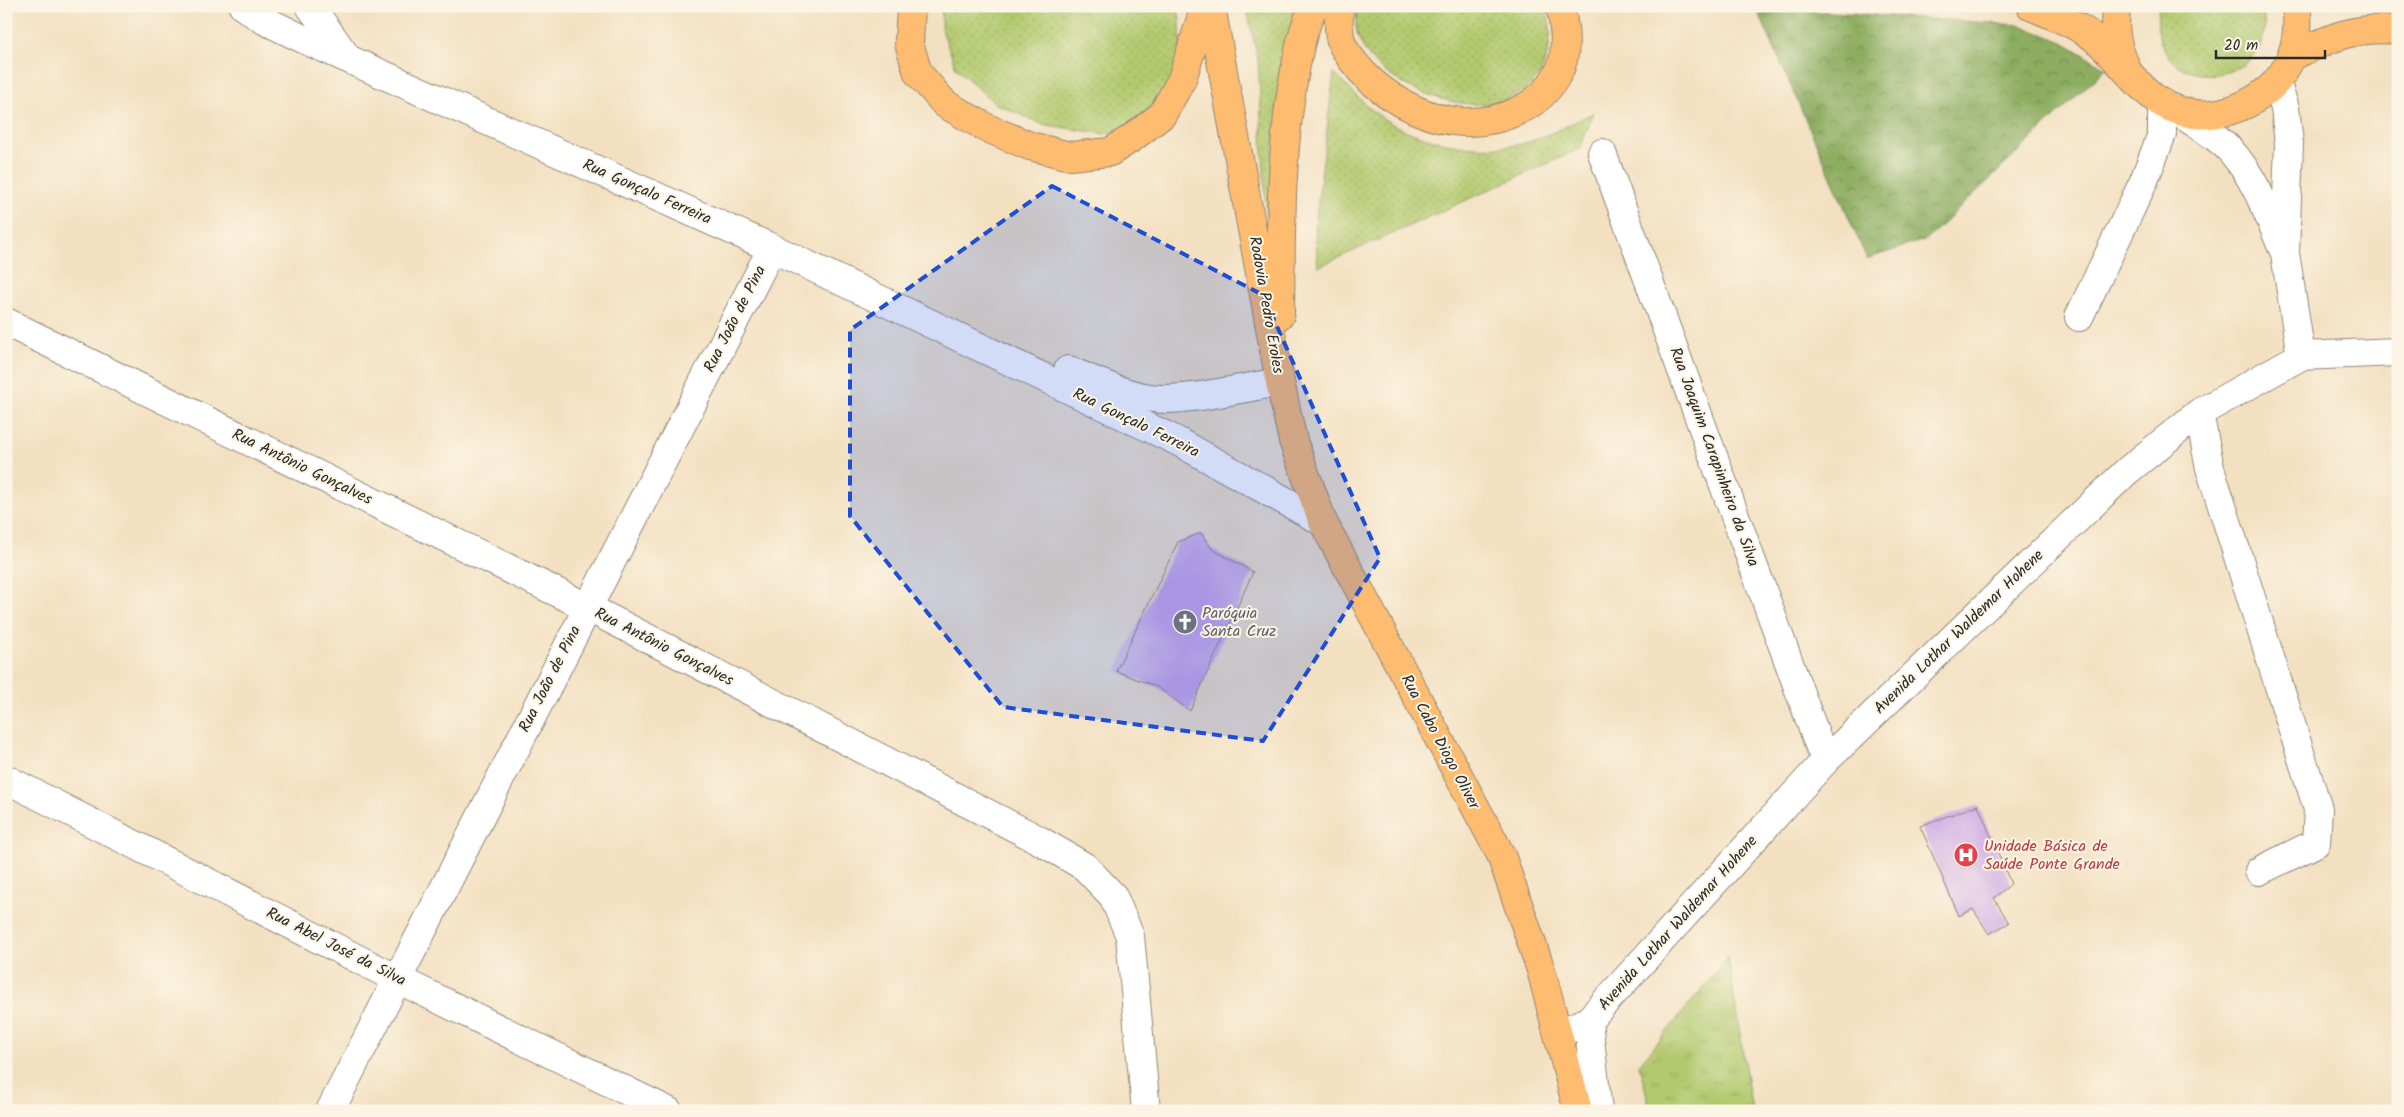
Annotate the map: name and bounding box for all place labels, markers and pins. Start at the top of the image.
place label: Paróquia Santa Cruz [1202,601,1276,644]
church icon: Paróquia Santa Cruz [1172,609,1198,635]
place label: Unidade Básica de Saúde Ponte Grande [1984,834,2120,877]
hospital icon: Unidade Básica de Saúde Ponte Grande [1953,842,1979,868]

